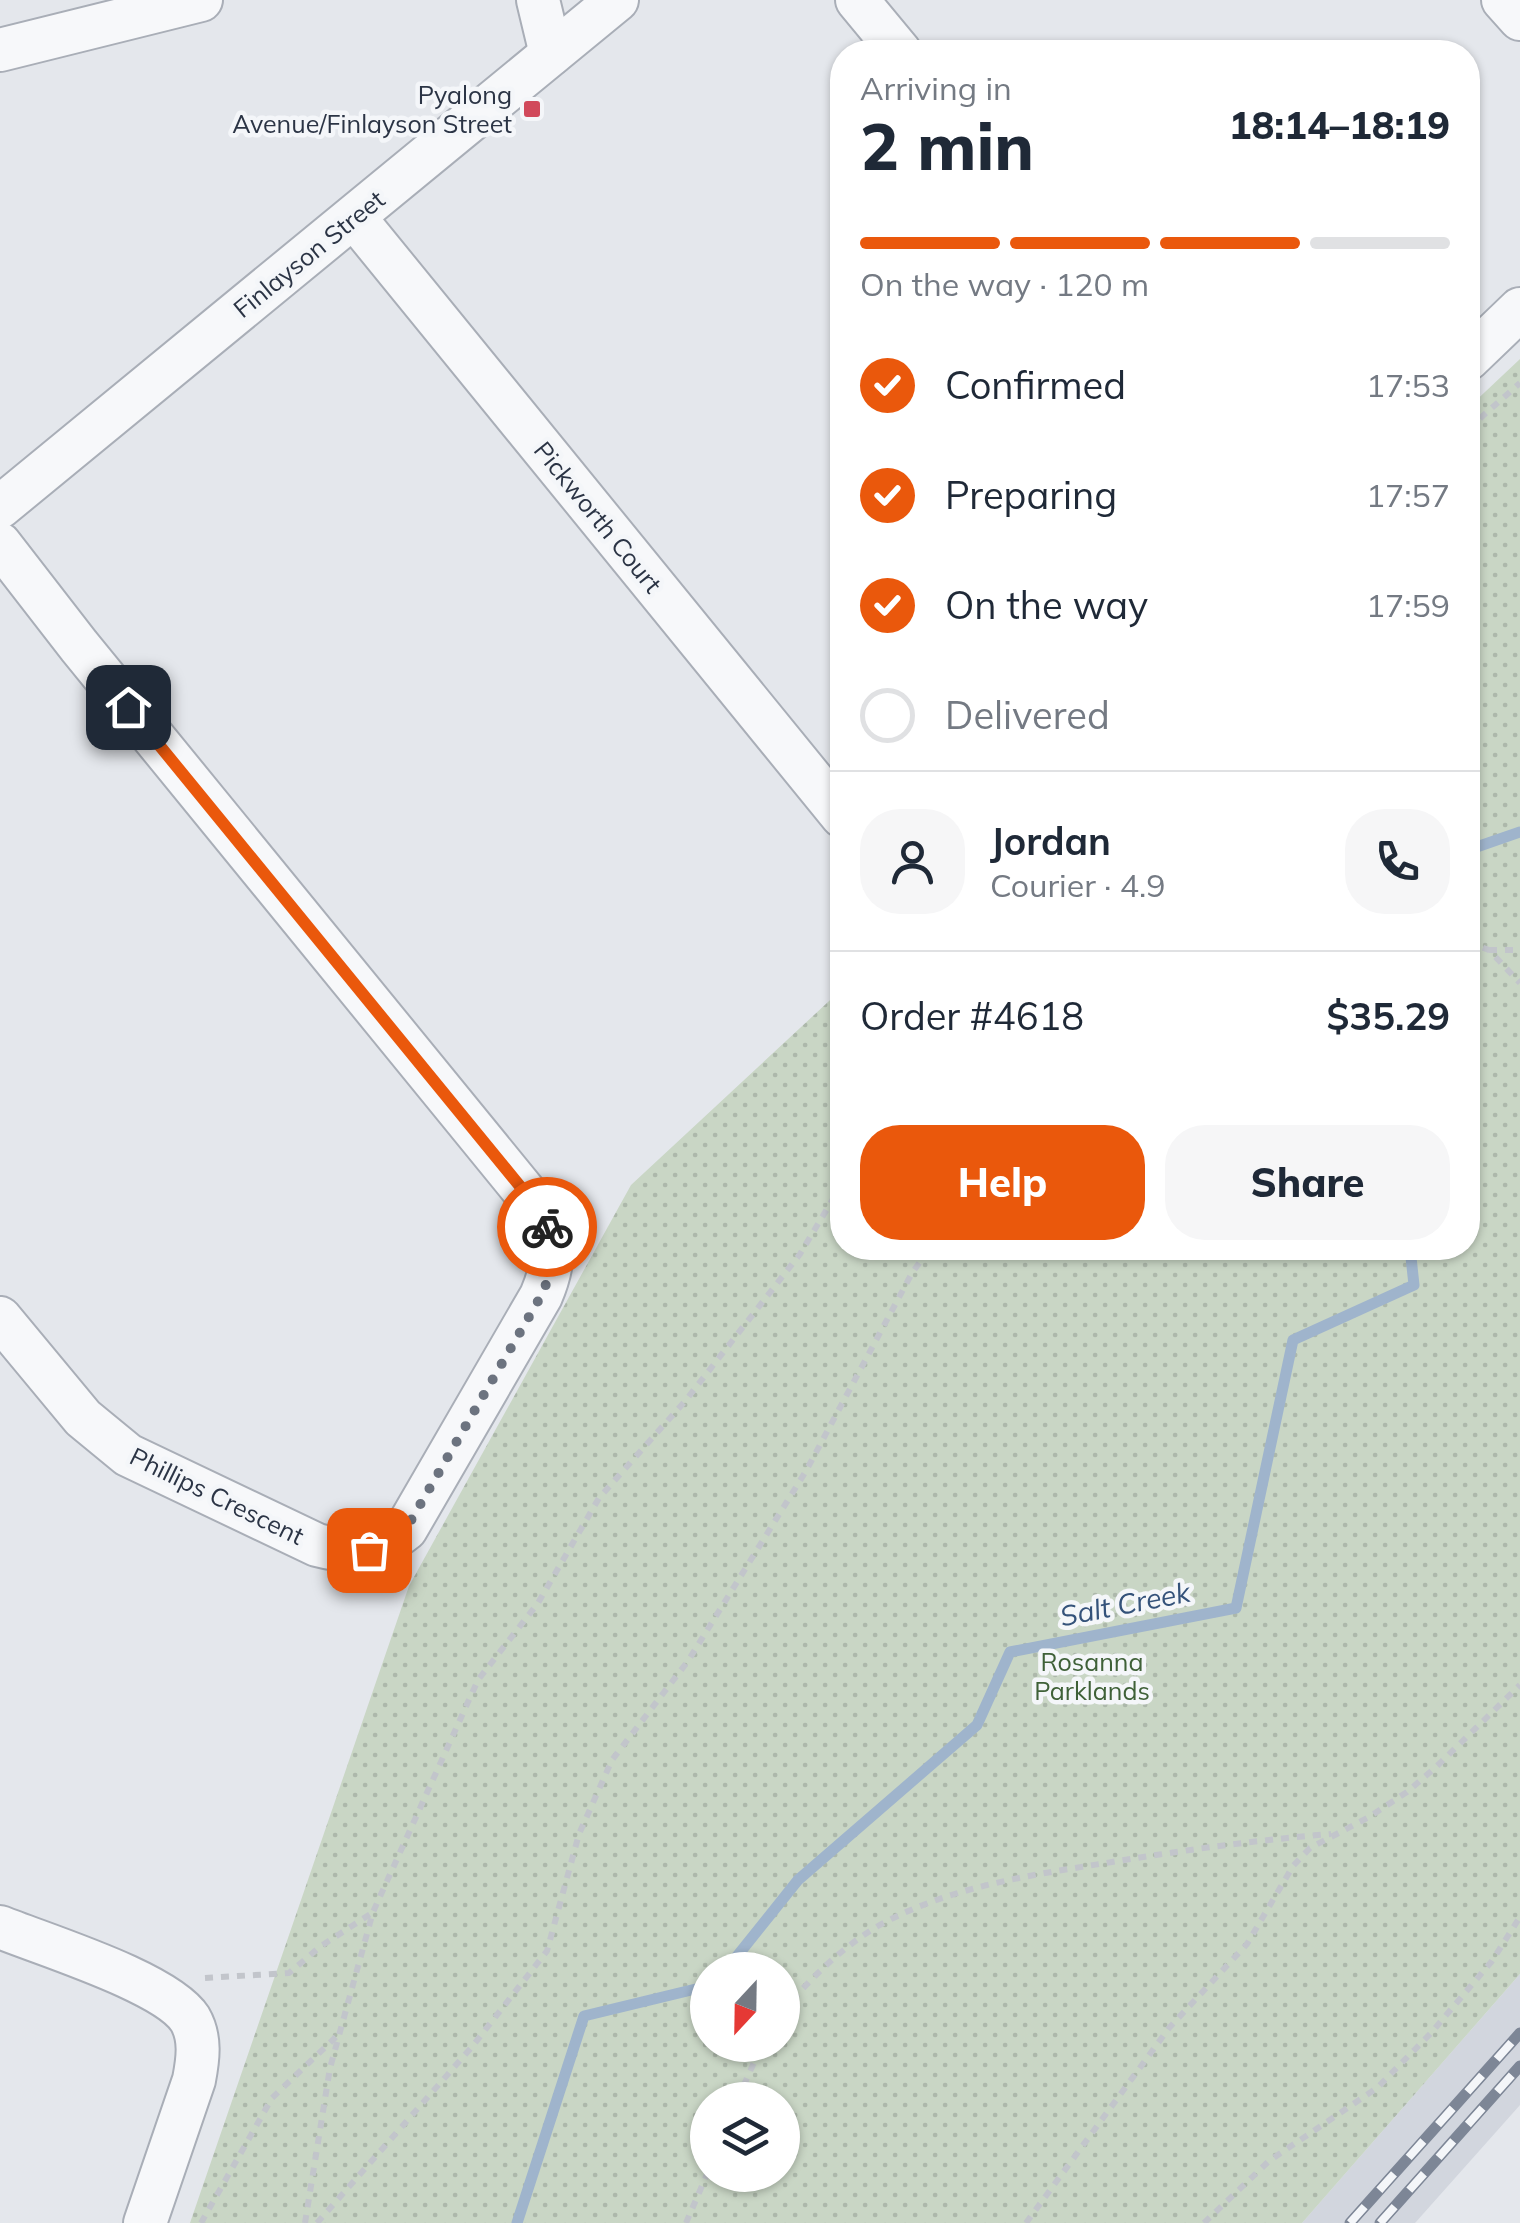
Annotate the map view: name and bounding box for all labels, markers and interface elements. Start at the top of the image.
text: Arriving in [860,68,1012,108]
place label: Pyalong Avenue/Finlayson Street [232,79,512,139]
marker: Pyalong Avenue/Finlayson Street [521,98,543,120]
text: 18:14–18:19 [1229,101,1450,149]
text: 2 min [860,105,1034,186]
street label: Finlayson Street [227,183,391,324]
text: On the way · 120 m [860,264,1149,304]
icon: check [860,358,915,413]
text: Confirmed [945,361,1126,409]
text: 17:53 [1366,365,1450,405]
street label: Pickworth Court [528,435,669,599]
icon: check [860,468,915,523]
text: Preparing [945,471,1117,519]
text: 17:57 [1366,475,1450,515]
icon: check [860,578,915,633]
text: On the way [945,581,1148,629]
text: 17:59 [1366,585,1450,625]
pin [86,665,171,750]
icon: home [101,680,156,735]
text: Delivered [945,691,1110,739]
button: person [860,809,965,914]
button: phone [1345,809,1450,914]
text: Jordan [990,817,1111,865]
text: Courier · 4.9 [990,865,1166,905]
text: Order #4618 [860,992,1084,1040]
text: $35.29 [1327,992,1450,1040]
button: Help [860,1125,1145,1240]
button: Share [1165,1125,1450,1240]
courier [497,1177,597,1277]
icon: bike [520,1200,575,1255]
street label: Phillips Crescent [125,1440,310,1551]
pin [327,1508,412,1593]
icon: bag [342,1523,397,1578]
water label: Salt Creek [1057,1573,1195,1633]
park label: Rosanna Parklands [1034,1646,1150,1706]
north arrow [690,1952,800,2062]
map controls [690,1952,800,2192]
button: layers [690,2082,800,2192]

